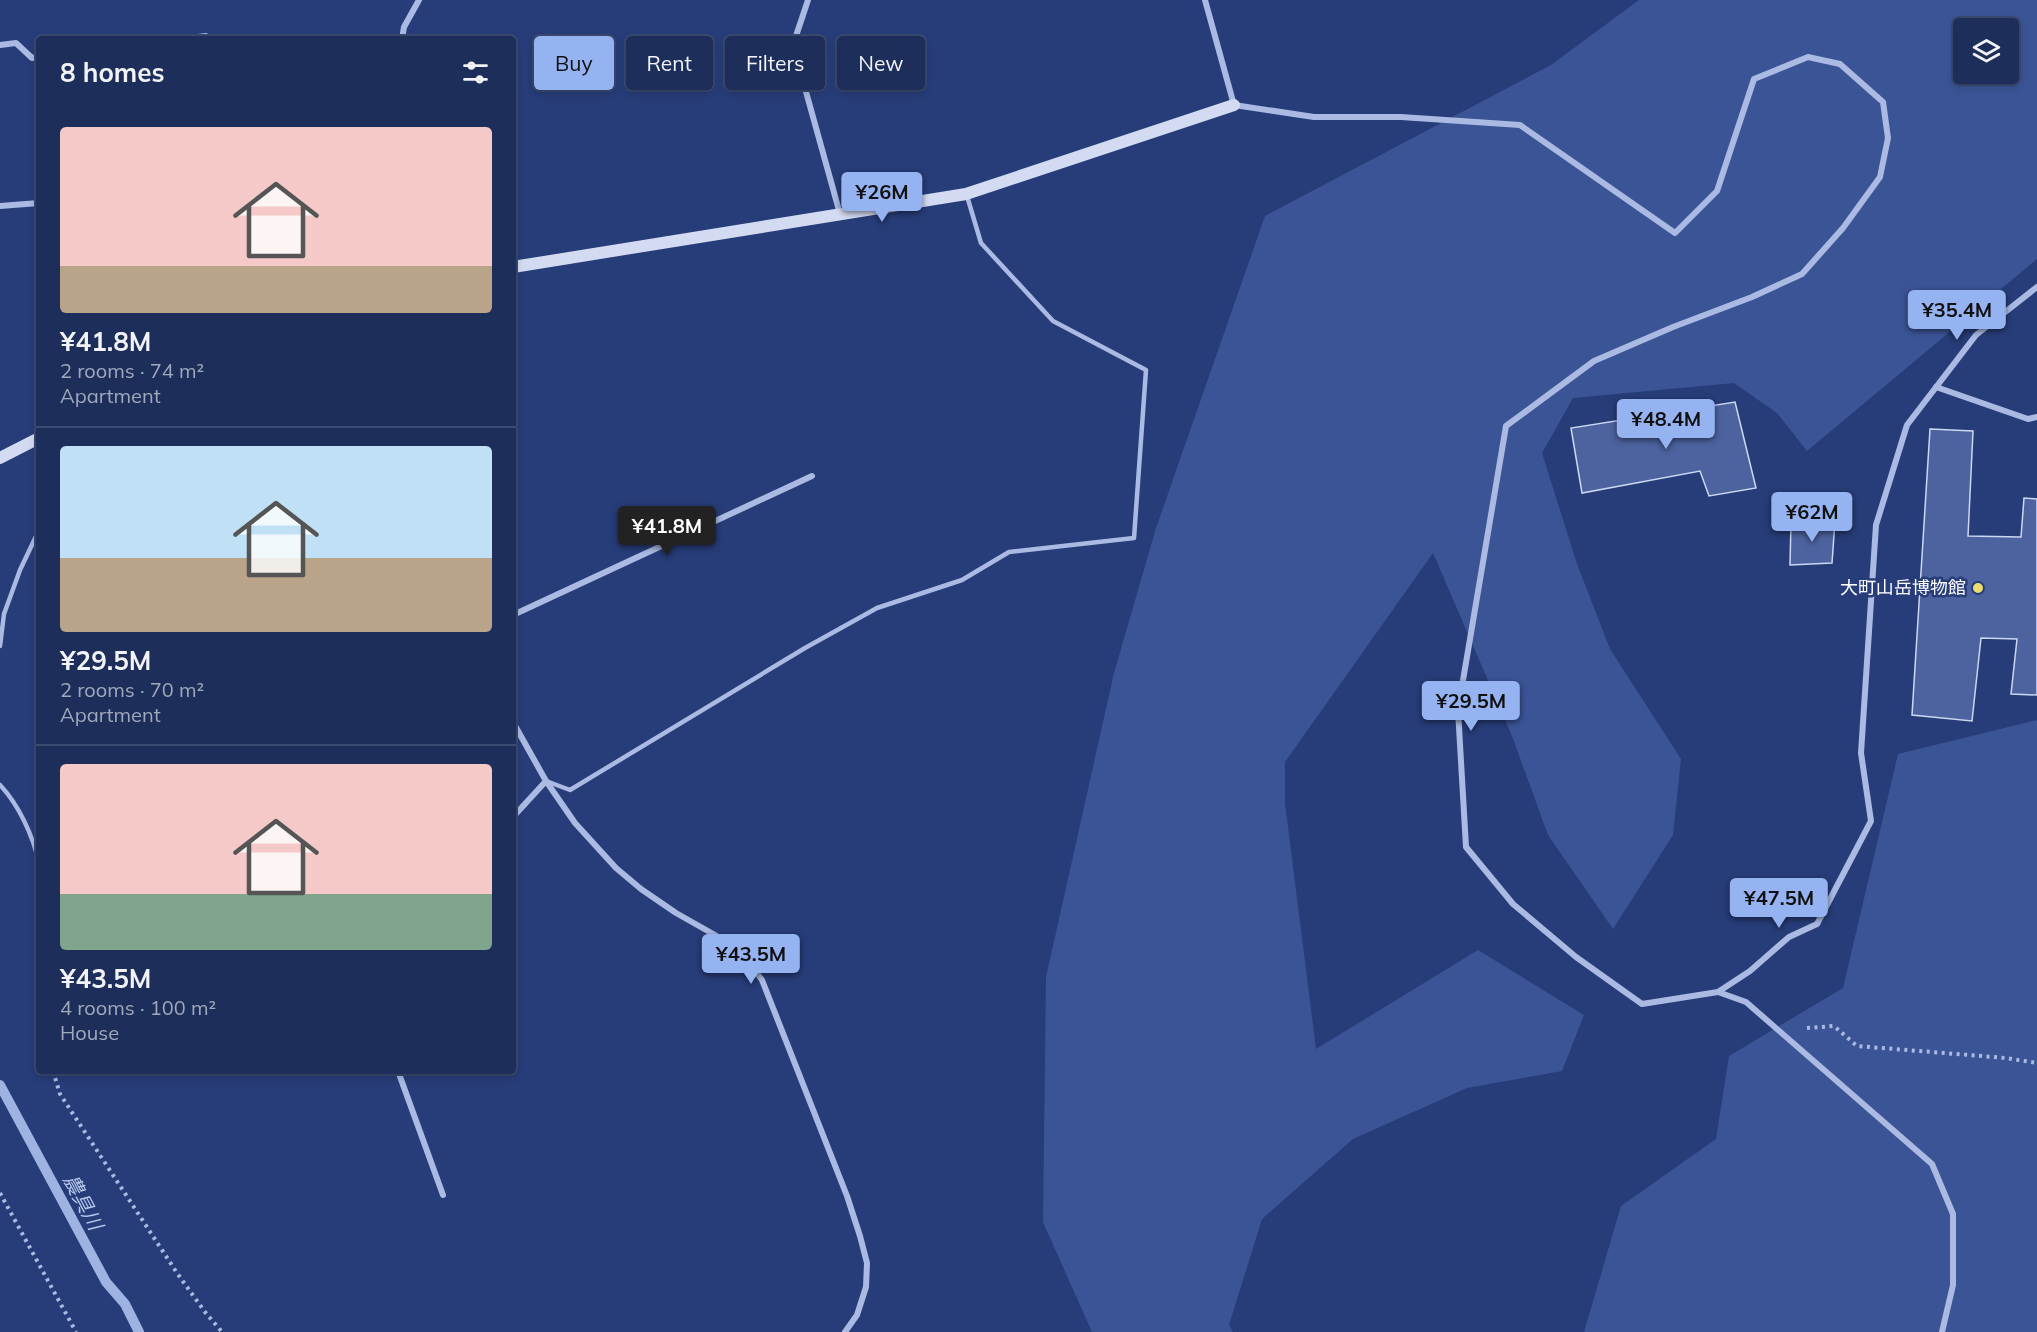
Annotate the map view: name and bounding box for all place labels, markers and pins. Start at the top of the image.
pin: ¥26M [846,172,918,223]
pin: ¥35.4M [1908,290,2006,341]
pin: ¥48.4M [1617,399,1715,450]
pin: ¥62M [1776,492,1848,543]
pin: ¥41.8M [618,506,716,557]
place label: 大町山岳博物館 [1840,576,1966,599]
marker: 大町山岳博物館 [1971,581,1985,595]
pin: ¥29.5M [1422,681,1520,732]
pin: ¥47.5M [1730,878,1828,929]
pin: ¥43.5M [702,934,800,985]

